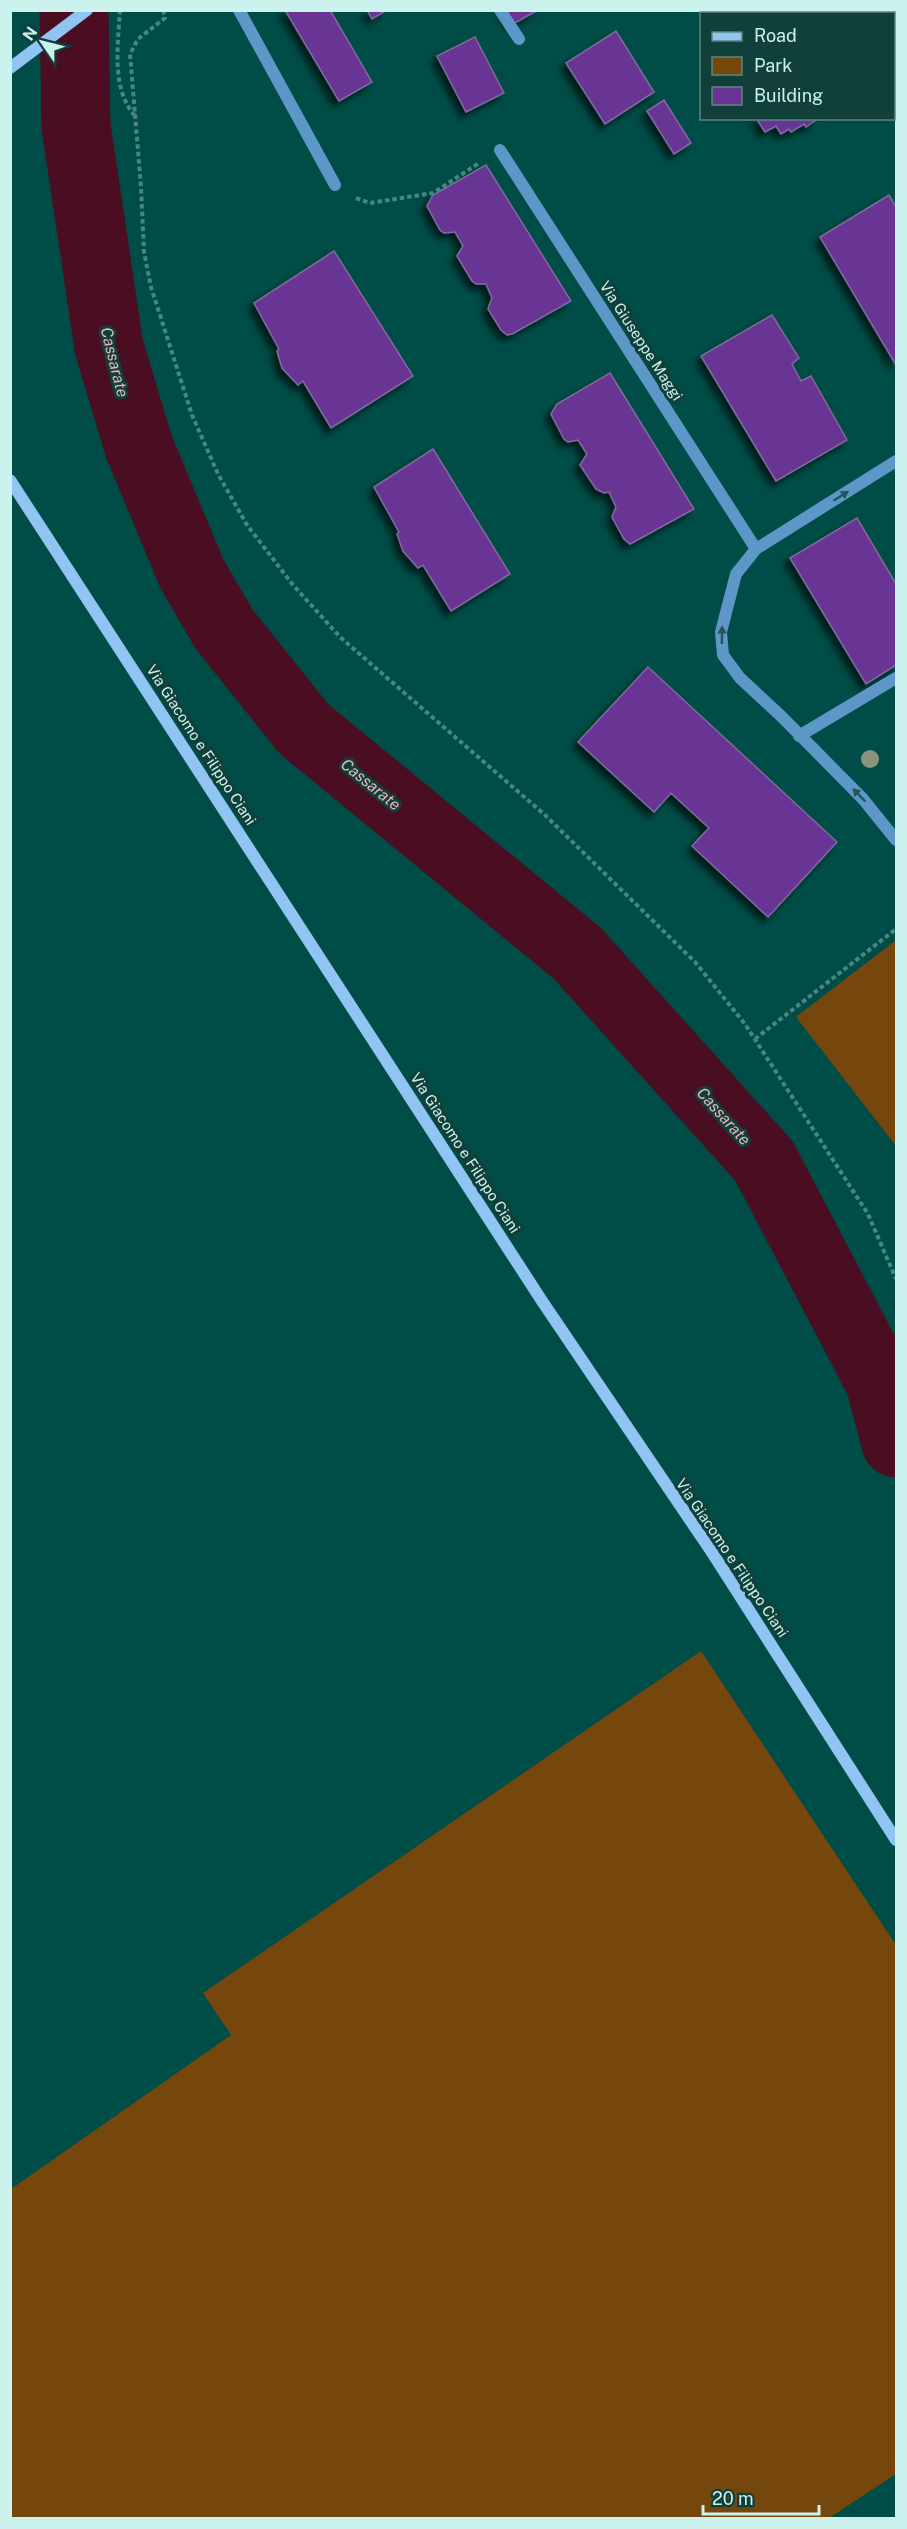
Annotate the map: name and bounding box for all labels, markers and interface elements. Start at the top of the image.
north arrow [12,12,72,72]
legend [700,12,895,120]
text: N [19,23,41,44]
text: Road [754,25,797,46]
text: Park [754,55,792,76]
text: Building [754,85,823,106]
street label: Via Giuseppe Maggi [596,278,686,404]
water label: Cassarate [97,325,132,399]
one-way arrow [832,490,849,501]
one-way arrow [717,625,727,644]
street label: Via Giacomo e Filippo Ciani [143,661,260,828]
water label: Cassarate [337,755,405,814]
one-way arrow [853,788,866,803]
street label: Via Giacomo e Filippo Ciani [407,1069,524,1236]
water label: Cassarate [693,1083,755,1149]
street label: Via Giacomo e Filippo Ciani [673,1475,792,1640]
scale bar [703,2478,818,2516]
text: 20 m [712,2488,754,2509]

